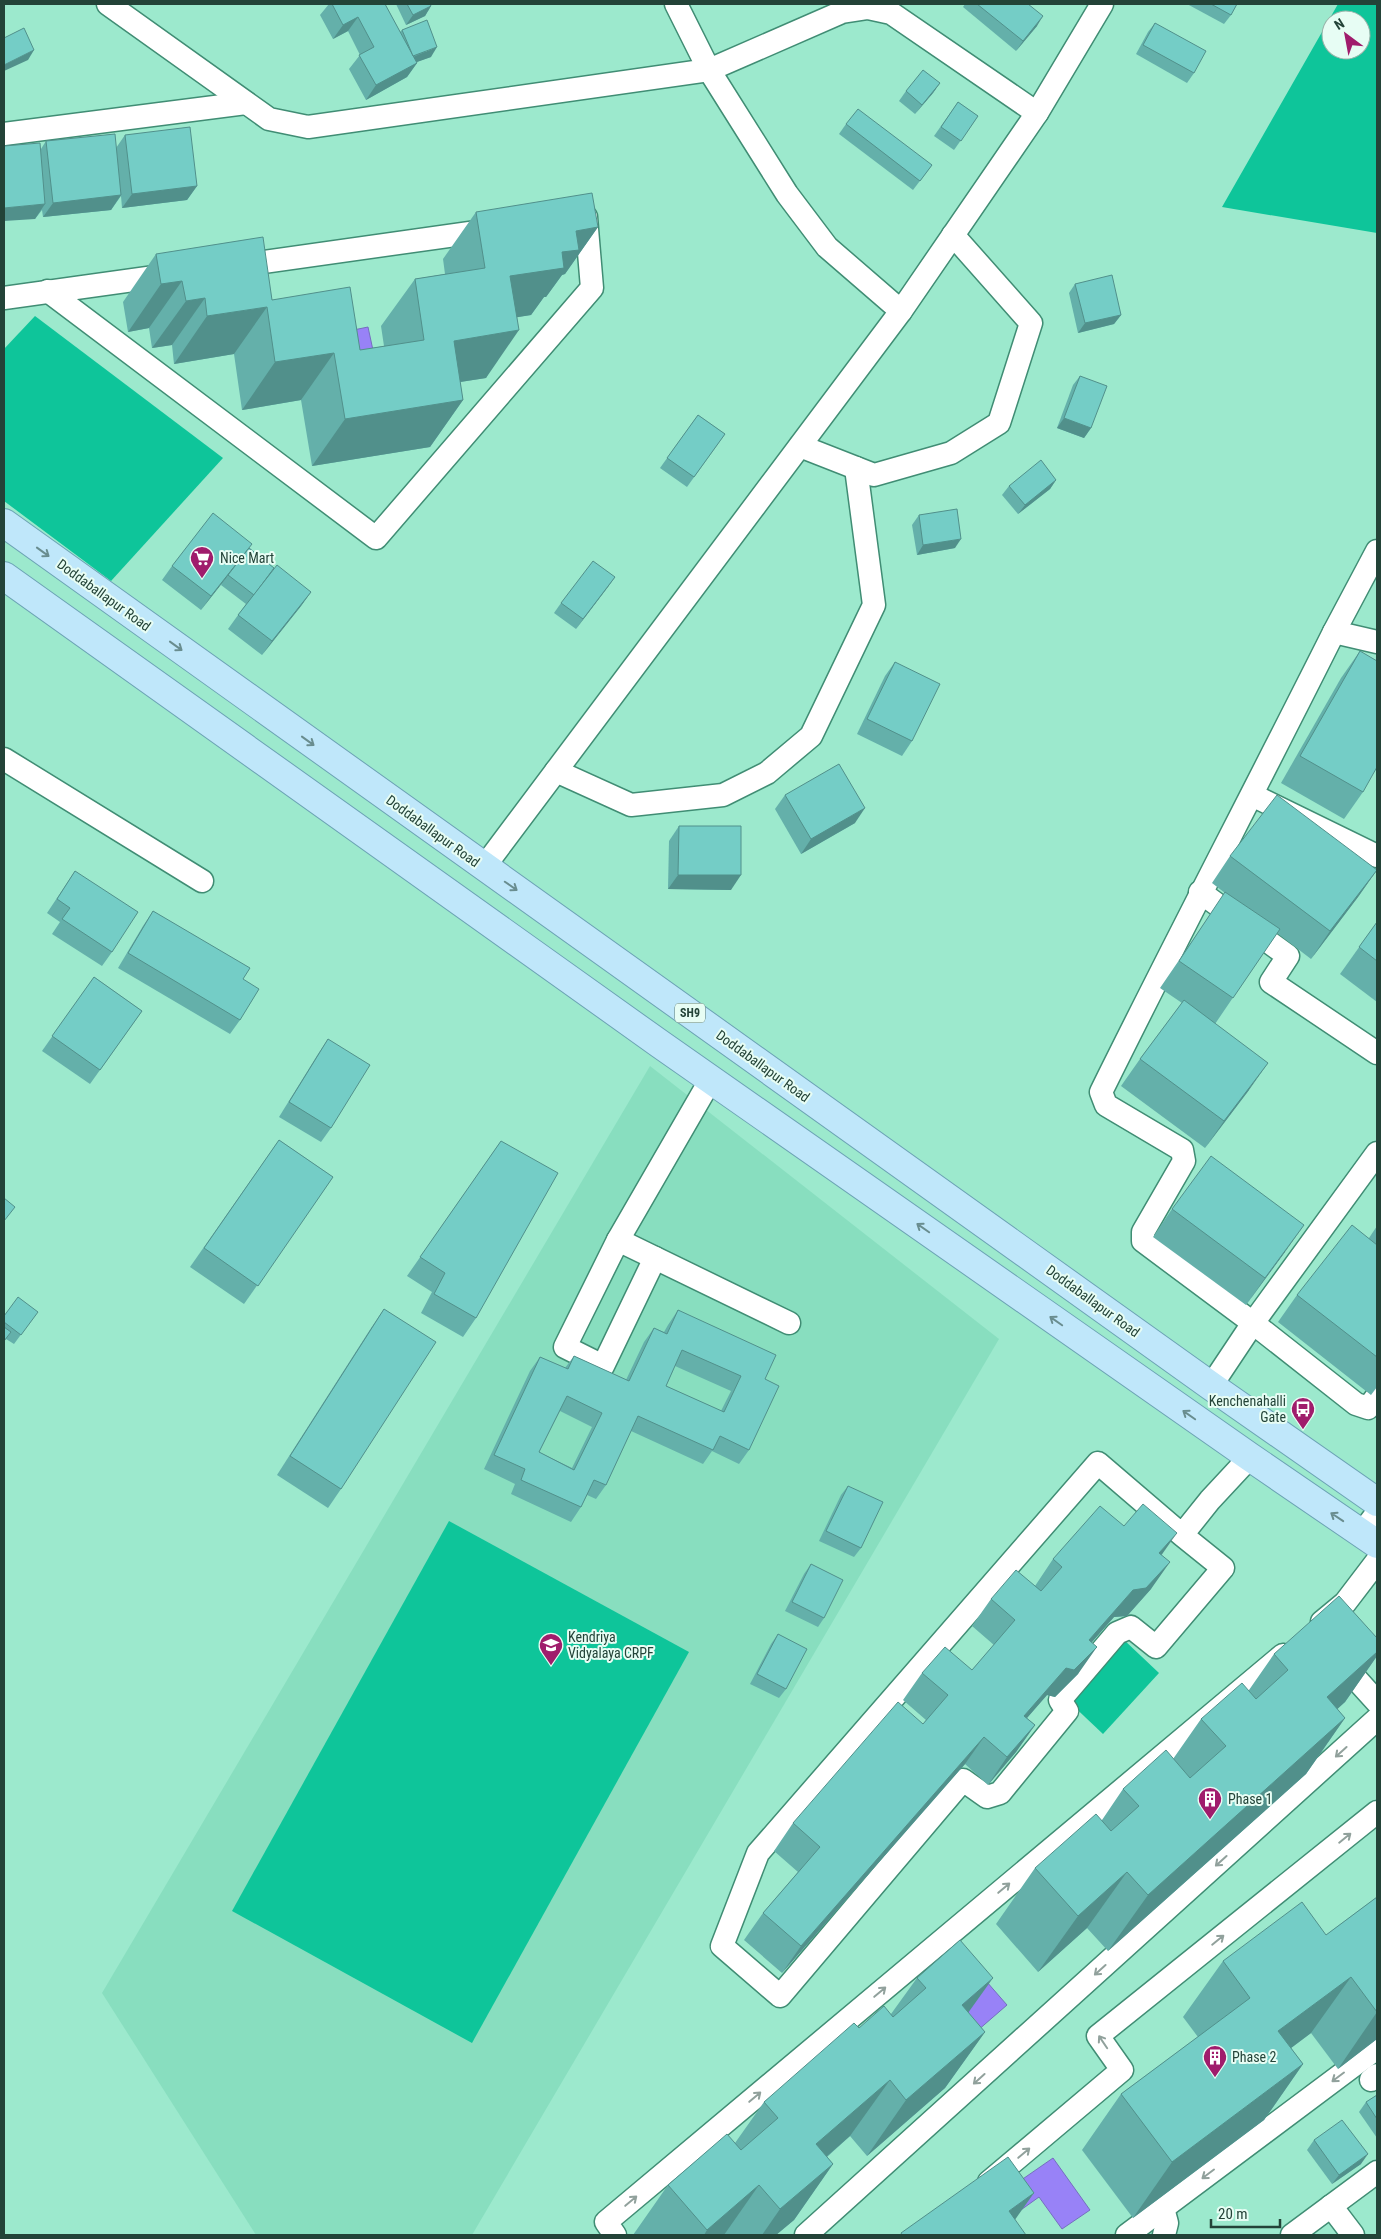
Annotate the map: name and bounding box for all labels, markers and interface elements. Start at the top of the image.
north arrow [1321,10,1371,60]
text: N [1331,15,1347,33]
supermarket icon: Nice Mart [189,545,215,579]
one-way arrow [36,546,50,557]
place label: Nice Mart [220,550,274,566]
street label: Doddaballapur Road [54,556,154,634]
one-way arrow [168,641,182,651]
one-way arrow [301,736,315,746]
street label: Doddaballapur Road [383,792,483,870]
one-way arrow [504,881,518,891]
road number: SH9 [675,1004,705,1022]
street label: Doddaballapur Road [713,1027,813,1105]
one-way arrow [916,1223,930,1233]
street label: Doddaballapur Road [1043,1262,1143,1340]
one-way arrow [1049,1316,1063,1326]
place label: Kenchenahalli Gate [1209,1393,1286,1425]
bus stop icon: Kenchenahalli Gate [1290,1396,1316,1430]
one-way arrow [1182,1410,1196,1420]
one-way arrow [1331,1512,1345,1522]
place label: Kendriya Vidyalaya CRPF [568,1629,654,1661]
school or university icon: Kendriya Vidyalaya CRPF [538,1632,564,1666]
one-way arrow [1335,1746,1348,1758]
building icon: Phase 1 [1197,1786,1223,1820]
place label: Phase 1 [1228,1791,1272,1807]
one-way arrow [1338,1833,1352,1843]
one-way arrow [1214,1855,1227,1867]
one-way arrow [998,1882,1011,1893]
one-way arrow [1212,1934,1225,1945]
one-way arrow [1093,1964,1106,1976]
one-way arrow [873,1987,886,1998]
one-way arrow [1098,2036,1108,2050]
building icon: Phase 2 [1202,2044,1228,2078]
place label: Phase 2 [1232,2049,1276,2065]
one-way arrow [1331,2072,1345,2082]
one-way arrow [973,2073,986,2085]
one-way arrow [749,2091,762,2102]
one-way arrow [1017,2147,1030,2158]
one-way arrow [1202,2169,1215,2180]
one-way arrow [624,2196,637,2207]
scale bar [1211,2196,1280,2228]
text: 20 m [1218,2205,1248,2223]

